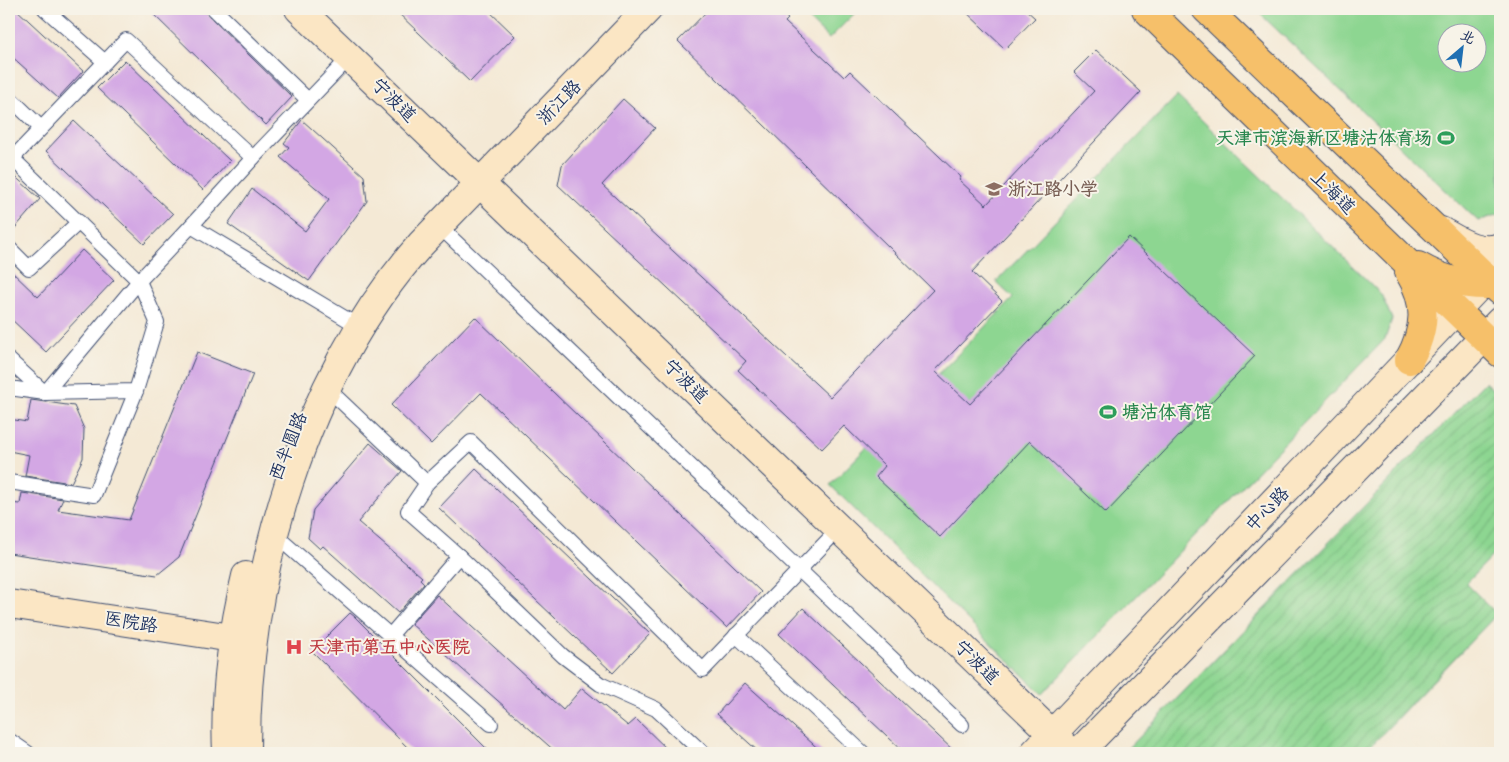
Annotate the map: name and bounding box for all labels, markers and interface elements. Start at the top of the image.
north arrow [1436,22,1486,72]
text: 北 [1457,26,1478,49]
street label: 宁波道 [366,73,421,128]
street label: 浙江路 [532,75,587,130]
place label: 天津市滨海新区塘沽体育场 [1216,127,1432,151]
sports icon: 天津市滨海新区塘沽体育场 [1436,128,1456,148]
street label: 上海道 [1305,165,1360,220]
place label: 浙江路小学 [1008,178,1098,202]
school or university icon: 浙江路小学 [984,179,1004,199]
street label: 宁波道 [658,354,713,409]
place label: 塘沽体育馆 [1122,401,1212,425]
sports icon: 塘沽体育馆 [1098,402,1118,422]
street label: 西半圆路 [264,409,314,484]
street label: 中心路 [1240,482,1295,537]
street label: 医院路 [102,607,159,639]
street label: 宁波道 [949,635,1004,690]
place label: 天津市第五中心医院 [308,636,470,660]
hospital icon: 天津市第五中心医院 [284,637,304,657]

